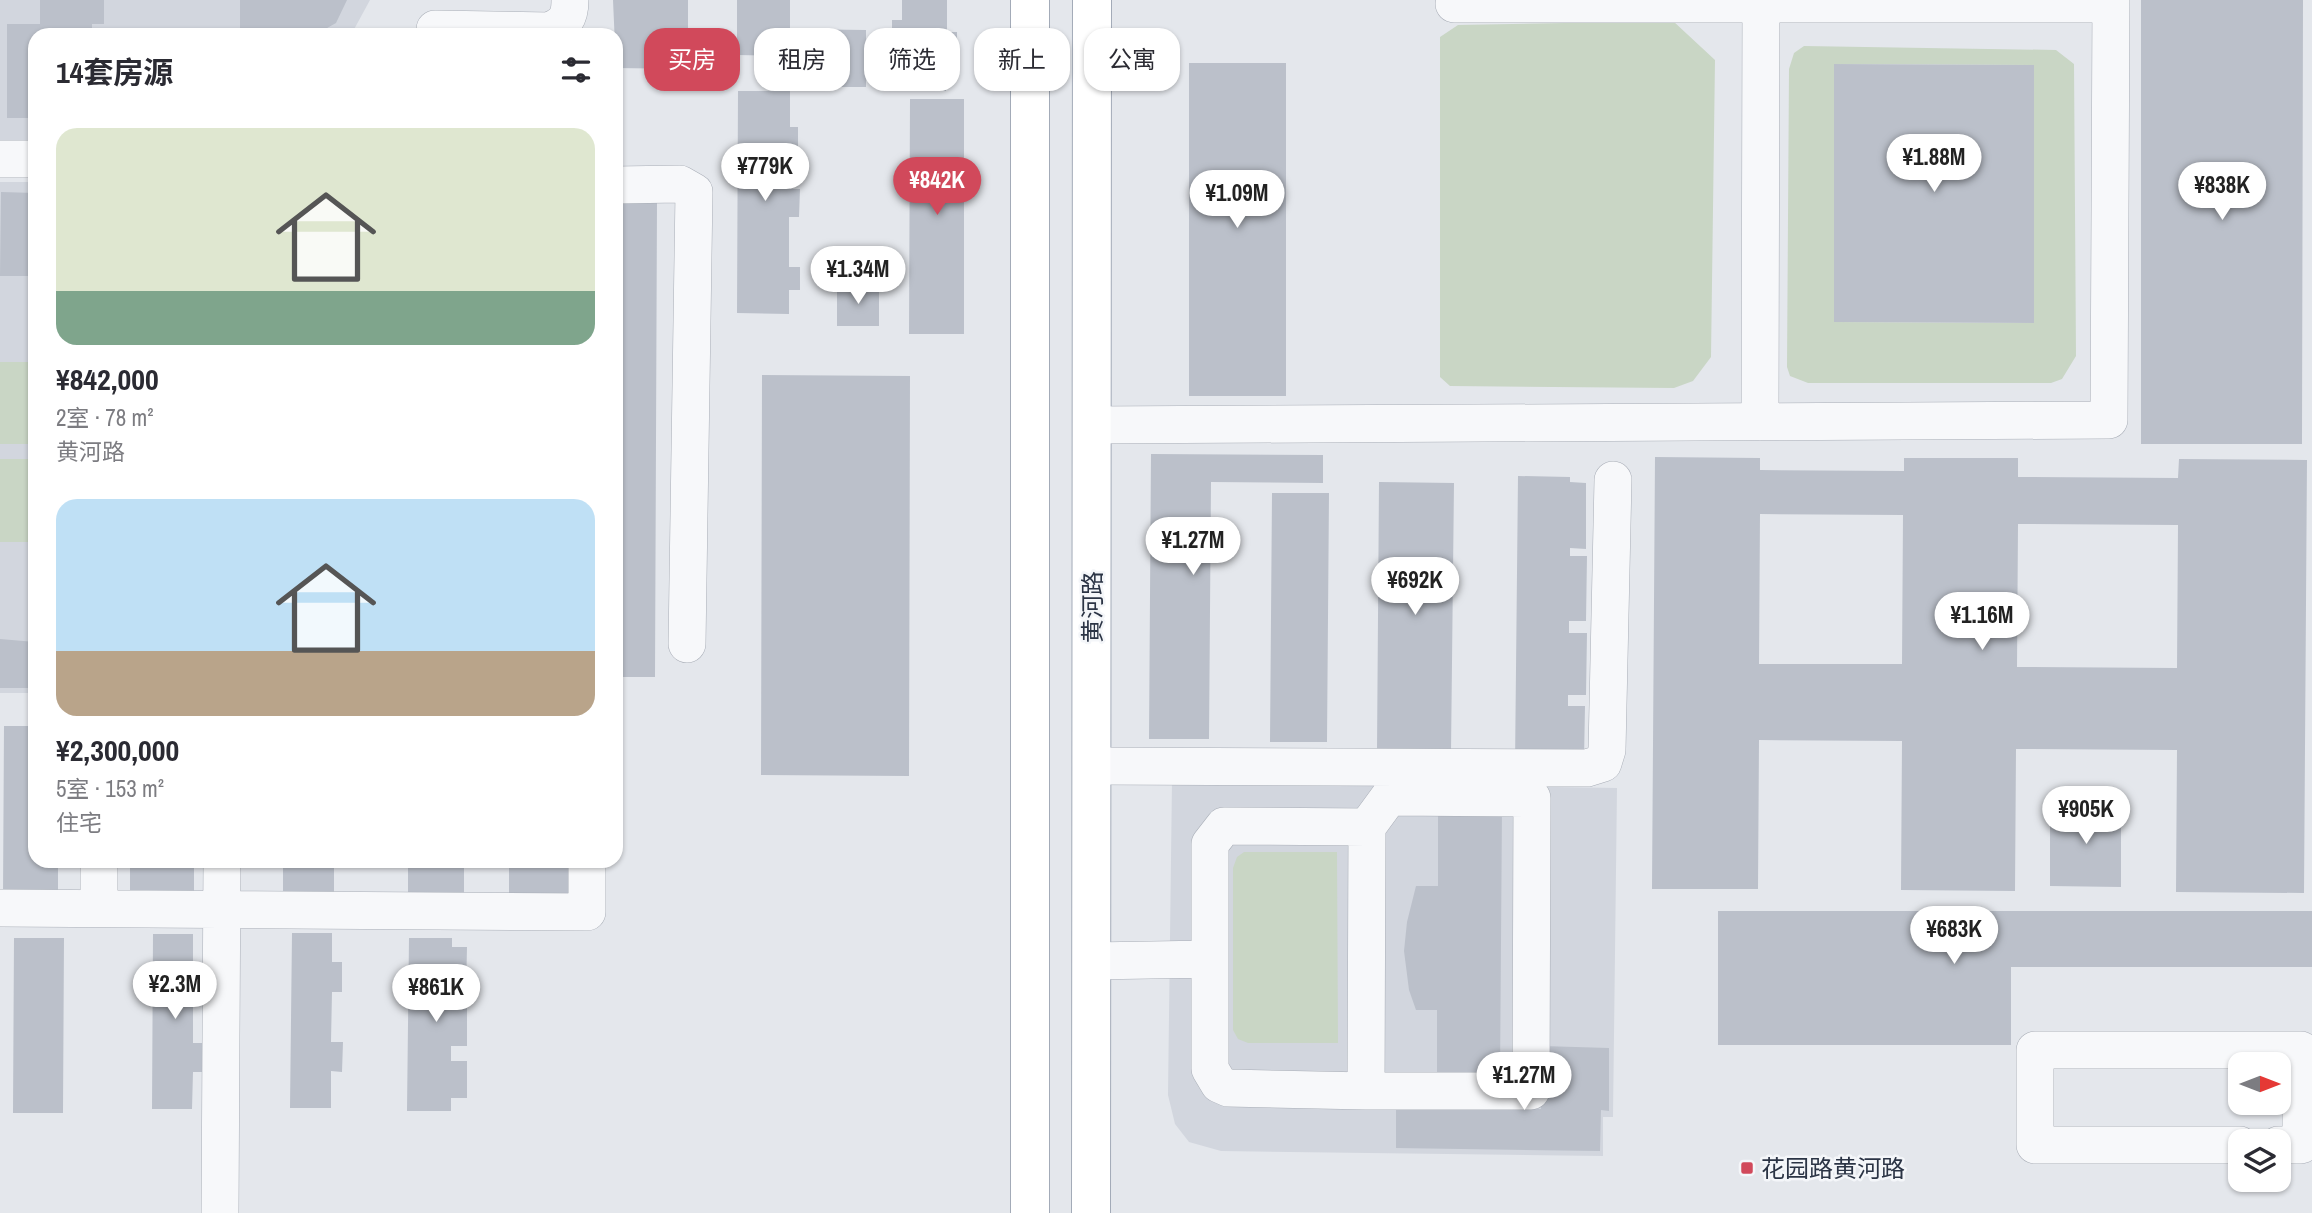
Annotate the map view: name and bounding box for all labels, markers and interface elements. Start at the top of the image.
chip: 买房 [644,28,740,91]
chip: 租房 [754,28,850,91]
chip: 筛选 [864,28,960,91]
chip: 新上 [974,28,1070,91]
chip: 公寓 [1084,28,1180,91]
icon: filters [557,51,595,89]
text: 14套房源 [56,52,173,92]
pin: ¥1.88M [1877,134,1991,194]
text: ¥1.88M [1903,141,1965,172]
pin: ¥779K [716,144,814,203]
text: ¥779K [737,150,793,181]
pin: ¥842K [888,158,986,217]
pin: ¥838K [2173,162,2271,222]
text: ¥842K [909,164,965,195]
text: ¥838K [2194,169,2250,200]
pin: ¥1.09M [1180,170,1294,230]
icon: home [263,174,389,300]
text: ¥1.09M [1206,177,1268,208]
pin: ¥1.34M [801,246,915,306]
text: ¥1.34M [827,253,889,284]
text: ¥842,000 [56,359,159,399]
text: 2室 · 78 m² [56,402,153,433]
text: 黄河路 [56,436,125,467]
pin: ¥1.27M [1136,518,1250,577]
text: ¥1.27M [1162,524,1224,555]
icon: home [263,545,389,671]
pin: ¥692K [1366,558,1464,617]
text: ¥692K [1387,564,1443,595]
street label: 黄河路 [1076,571,1108,643]
pin: ¥1.16M [1925,592,2039,652]
text: ¥1.16M [1951,599,2013,630]
text: ¥2,300,000 [56,730,179,770]
text: 5室 · 153 m² [56,773,164,804]
pin: ¥905K [2037,786,2135,846]
text: ¥905K [2058,793,2114,824]
text: 住宅 [56,807,102,838]
pin: ¥683K [1905,906,2003,966]
text: ¥683K [1926,913,1982,944]
pin: ¥2.3M [126,962,224,1021]
pin: ¥861K [387,964,485,1024]
text: ¥2.3M [149,968,201,999]
text: ¥861K [408,971,464,1002]
pin: ¥1.27M [1467,1052,1581,1112]
north arrow [2228,1052,2291,1115]
map controls [2228,1052,2291,1192]
text: ¥1.27M [1493,1059,1555,1090]
button: layers [2228,1129,2291,1192]
place label: 花园路黄河路 [1761,1152,1905,1184]
marker: 花园路黄河路 [1739,1160,1755,1176]

